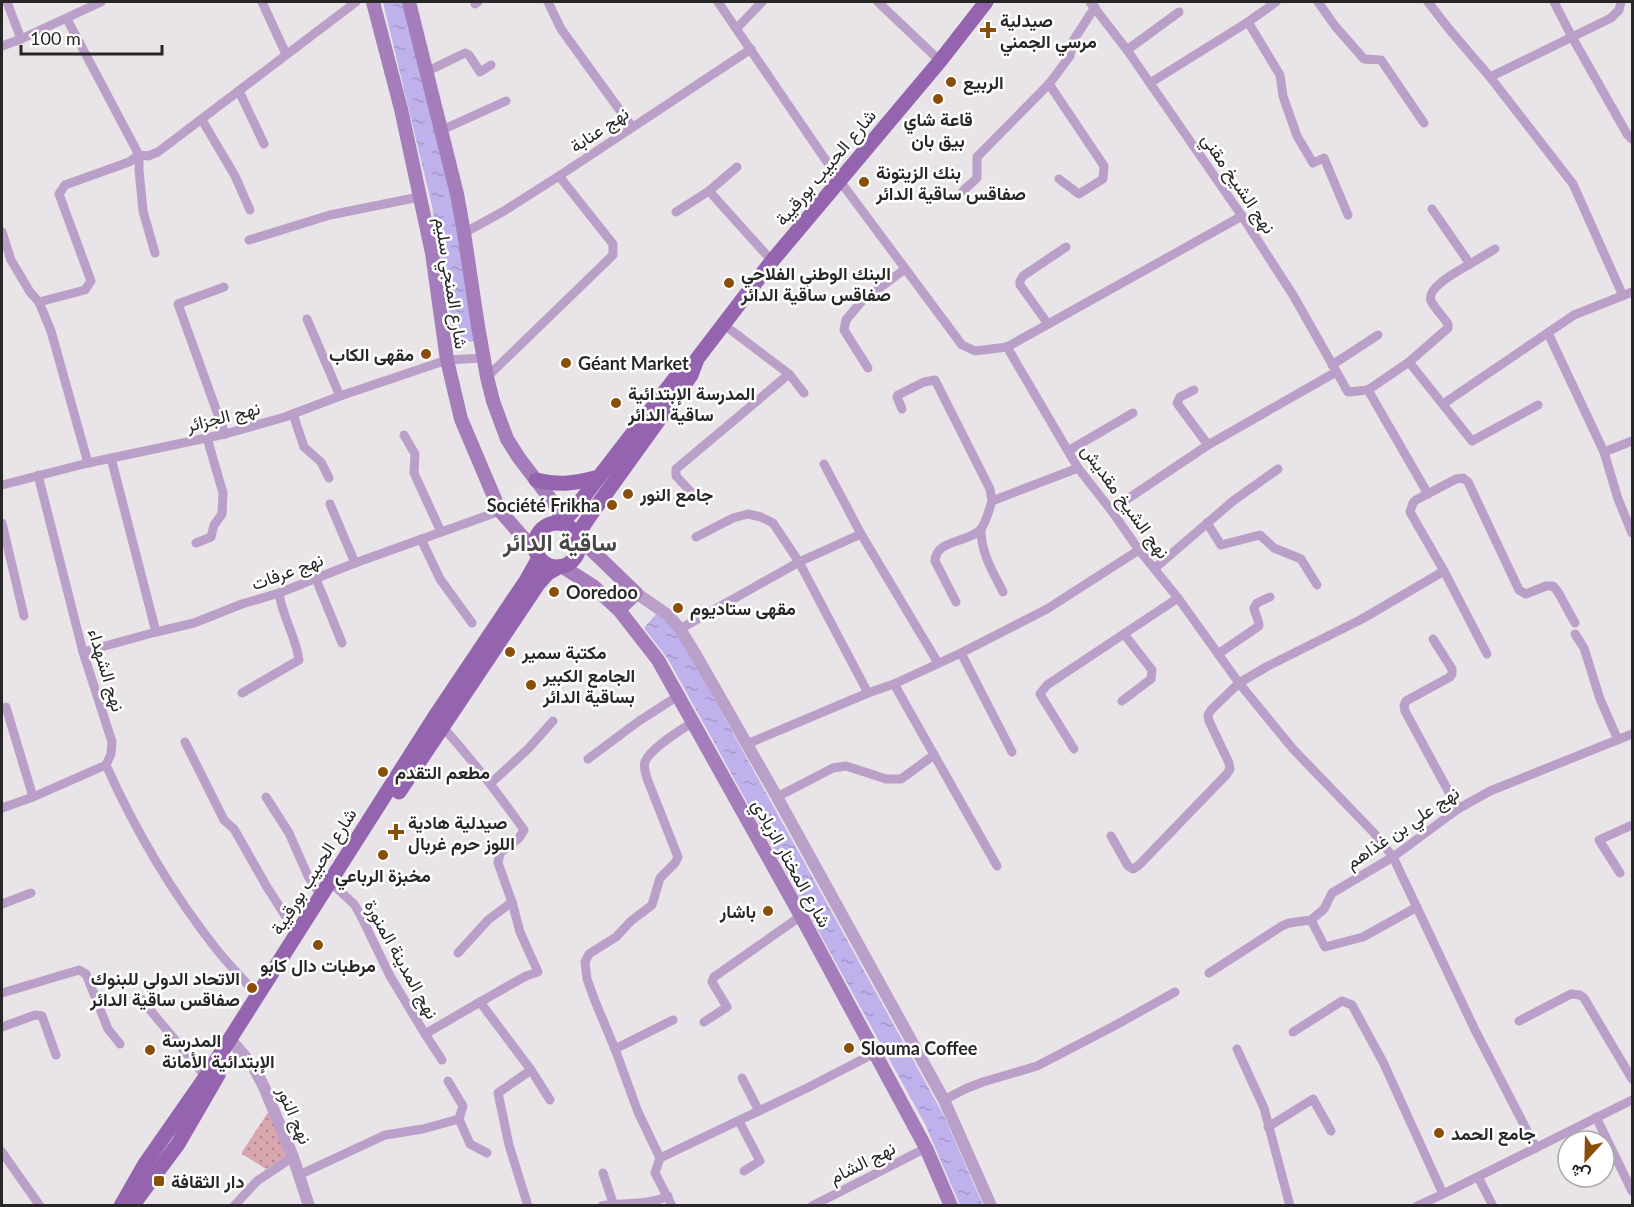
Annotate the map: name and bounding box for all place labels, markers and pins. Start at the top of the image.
place label: صيدلية مرسي الجمني [1000,9,1097,57]
marker: صيدلية مرسي الجمني [981,23,995,37]
place label: الربيع [963,71,1004,95]
marker: الربيع [944,75,958,89]
marker: قاعة شاي بيق بان [931,92,945,106]
place label: قاعة شاي بيق بان [903,108,973,152]
place label: بنك الزيتونة صفاقس ساقية الدائر [875,161,1026,205]
marker: بنك الزيتونة صفاقس ساقية الدائر [857,175,871,189]
place label: البنك الوطني الفلاحي صفاقس ساقية الدائر [740,262,891,306]
marker: البنك الوطني الفلاحي صفاقس ساقية الدائر [722,276,736,290]
place label: مقهى الكاب [329,343,414,366]
marker: مقهى الكاب [419,347,433,361]
place label: Géant Market [578,352,689,374]
marker: Géant Market [559,356,573,370]
place label: المدرسة الإبتدائية ساقية الدائر [627,382,755,426]
marker: المدرسة الإبتدائية ساقية الدائر [609,396,623,410]
place label: جامع النور [639,483,713,507]
marker: جامع النور [621,487,635,501]
place label: Société Frikha [487,494,600,516]
marker: Société Frikha [605,498,619,512]
place label: Ooredoo [566,581,638,603]
marker: Ooredoo [547,585,561,599]
place label: مقهى ستاديوم [690,597,796,621]
marker: مقهى ستاديوم [671,601,685,615]
place label: مكتبة سمير [521,641,607,664]
marker: مكتبة سمير [503,645,517,659]
place label: الجامع الكبير بساقية الدائر [542,664,635,708]
marker: الجامع الكبير بساقية الدائر [524,678,538,692]
place label: مطعم التقدم [395,761,490,785]
marker: مطعم التقدم [376,765,390,779]
place label: صيدلية هادية اللوز حرم غربال [408,811,515,856]
marker: صيدلية هادية اللوز حرم غربال [389,825,403,839]
marker: مخبزة الرباعي [376,848,390,862]
place label: مخبزة الرباعي [335,864,431,891]
place label: باشار [719,900,756,923]
marker: باشار [761,904,775,918]
marker: مرطبات دال كابو [311,938,325,952]
place label: مرطبات دال كابو [260,954,376,977]
place label: الاتحاد الدولي للبنوك صفاقس ساقية الدائر [89,967,240,1011]
marker: الاتحاد الدولي للبنوك صفاقس ساقية الدائر [245,981,259,995]
place label: المدرسة الإبتدائية الأمانة [162,1029,275,1074]
place label: Slouma Coffee [861,1037,978,1059]
marker: Slouma Coffee [842,1041,856,1055]
marker: المدرسة الإبتدائية الأمانة [143,1043,157,1057]
place label: جامع الحمد [1451,1122,1536,1146]
marker: جامع الحمد [1432,1126,1446,1140]
place label: دار الثقافة [171,1170,244,1193]
marker: دار الثقافة [152,1174,166,1188]

